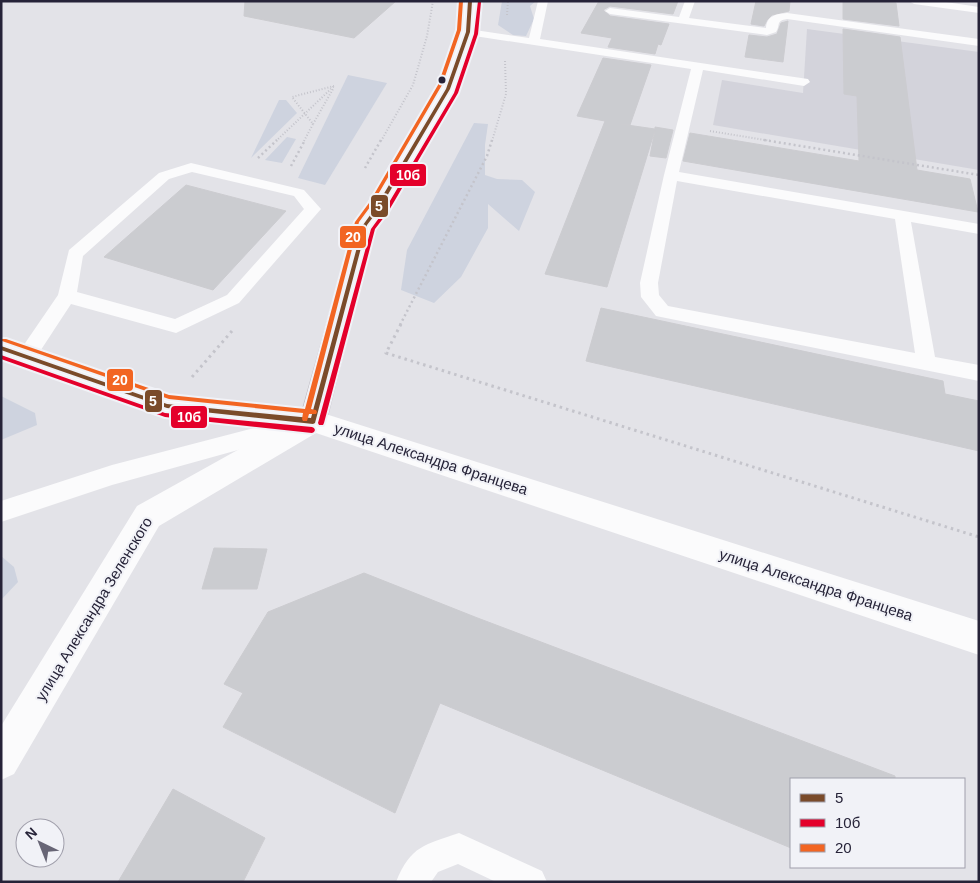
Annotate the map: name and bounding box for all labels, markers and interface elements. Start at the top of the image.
unlabelled marker [437,75,447,85]
line badge: 10б [389,163,427,187]
text: 10б [396,167,420,183]
line badge: 5 [370,194,389,218]
text: 5 [375,198,383,214]
line badge: 20 [339,225,367,249]
text: 20 [345,229,361,245]
line badge: 20 [106,368,134,392]
text: 20 [112,372,128,388]
line badge: 5 [144,389,163,413]
text: 5 [149,393,157,409]
line badge: 10б [170,405,208,429]
text: 10б [177,409,201,425]
street label: улица Александра Францева [332,419,531,498]
street label: улица Александра Зеленского [32,514,155,704]
street label: улица Александра Францева [717,545,916,624]
legend [790,778,965,868]
text: 5 [835,789,843,806]
text: 10б [835,814,860,831]
north arrow [15,818,65,868]
text: N [22,824,40,843]
text: 20 [835,839,852,856]

